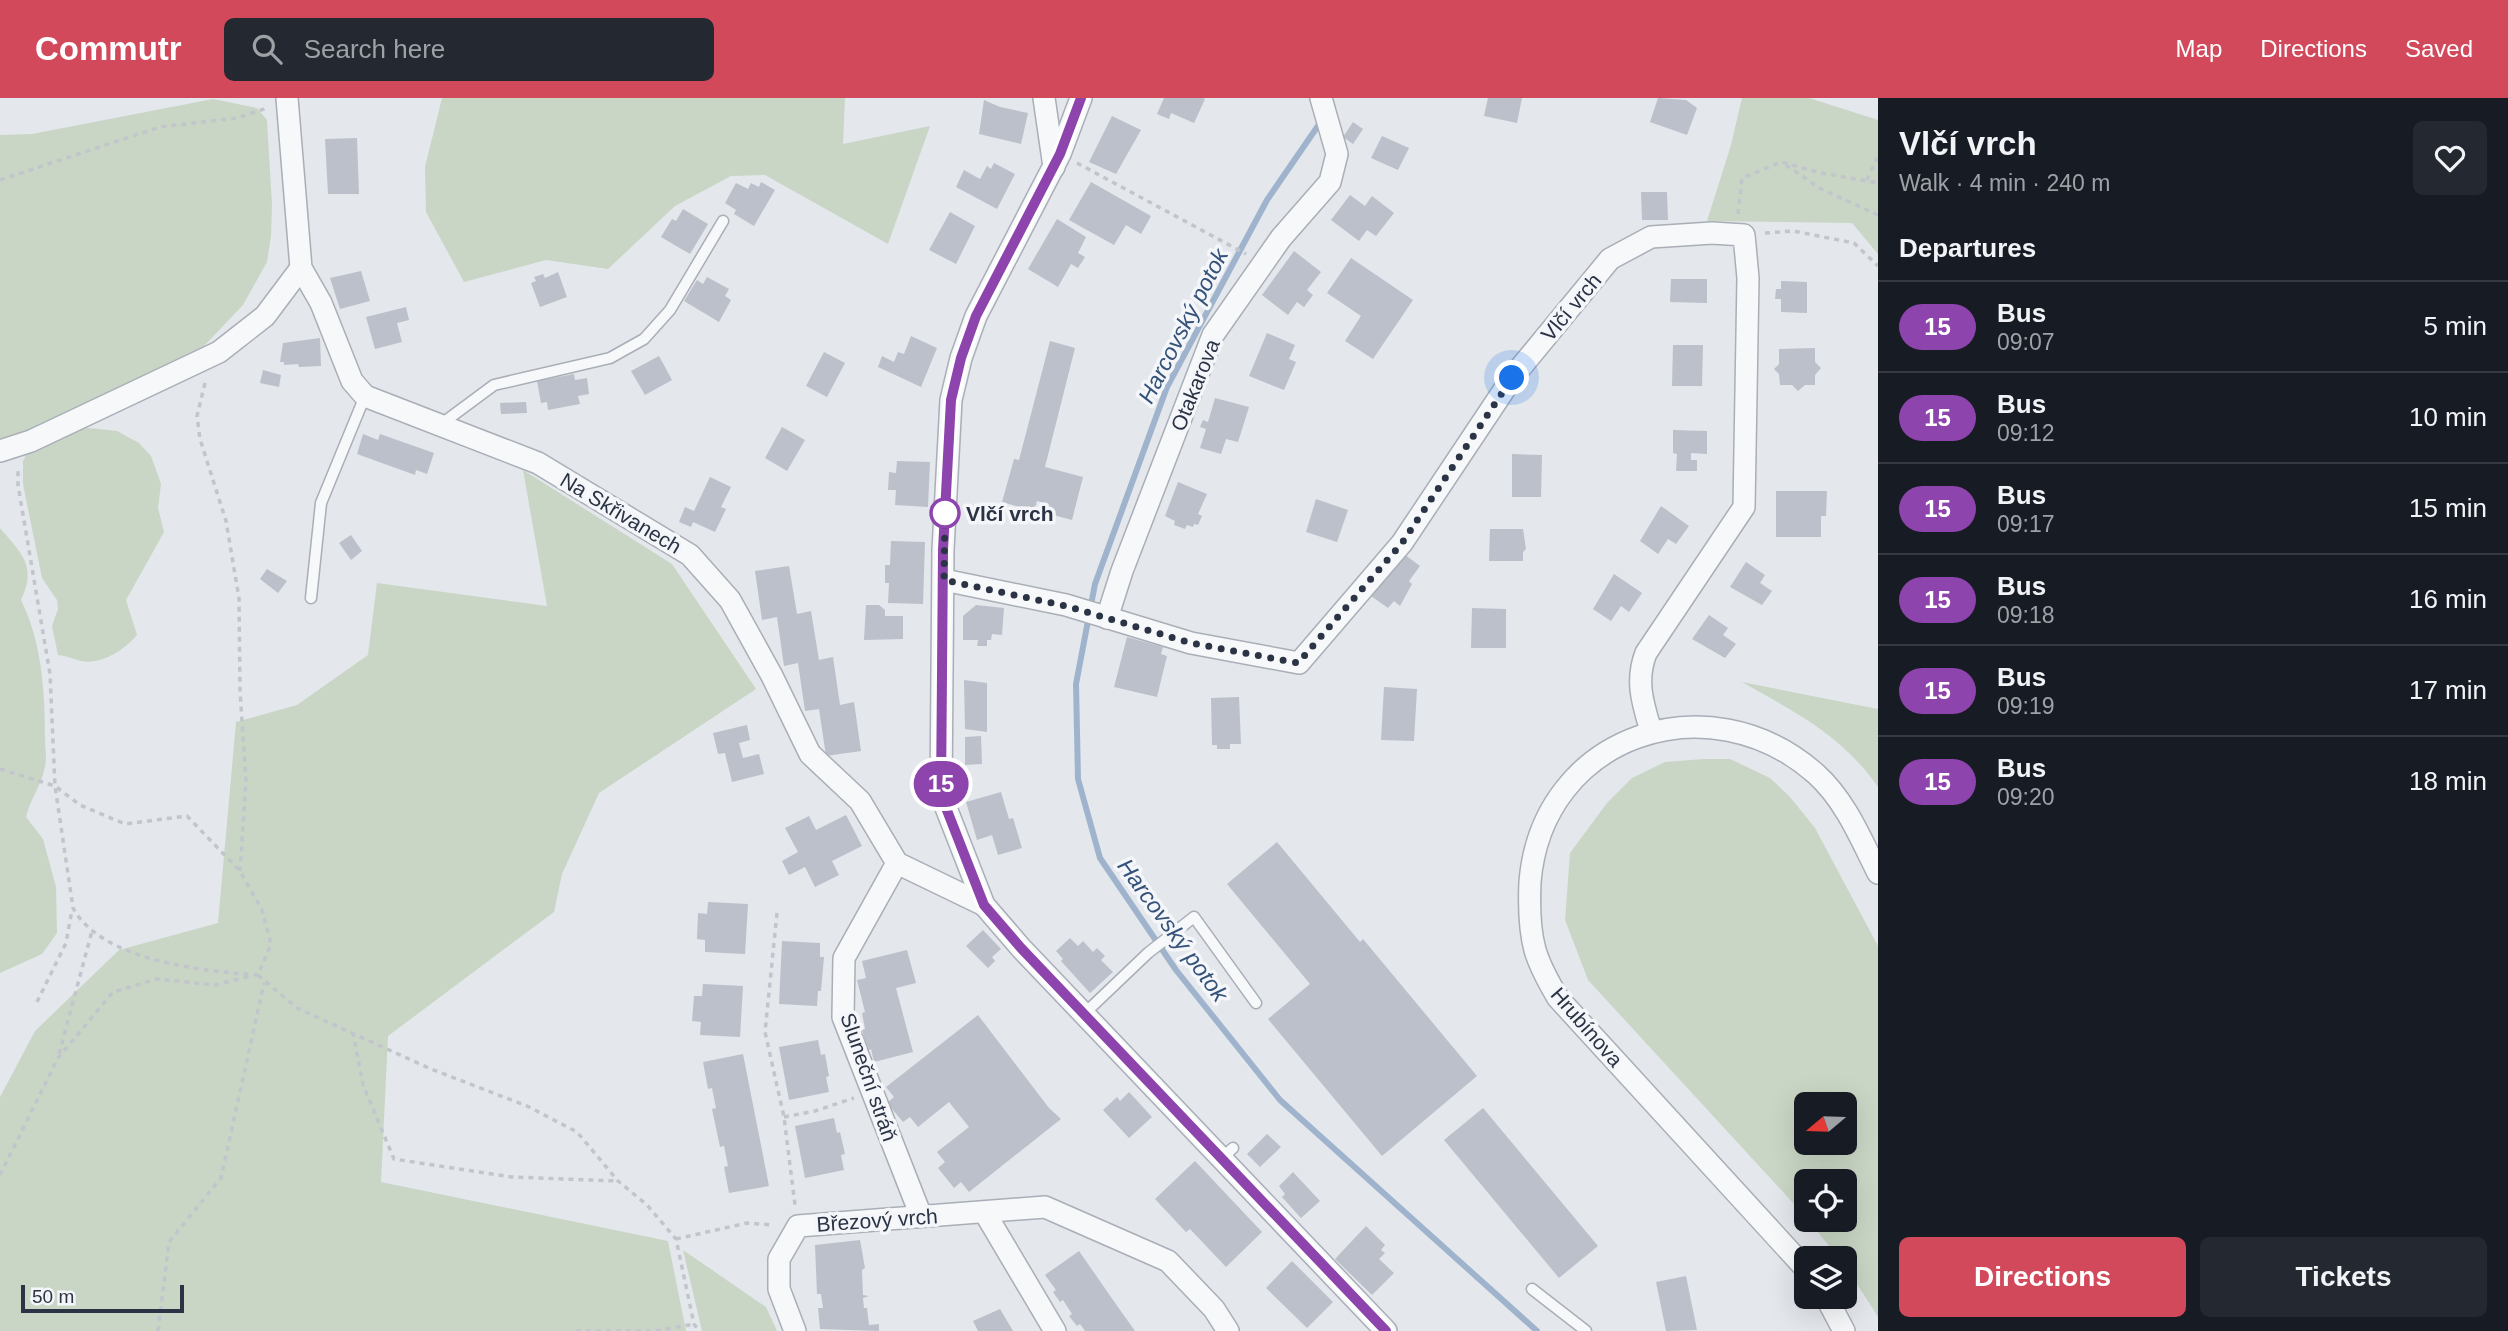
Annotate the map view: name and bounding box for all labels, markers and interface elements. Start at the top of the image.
search box [224,18,714,81]
text: Commutr [35,30,182,67]
icon: search [248,30,286,68]
text: Search here [304,34,445,64]
text: Map [2176,35,2222,62]
text: Directions [2260,35,2367,62]
text: Saved [2405,35,2473,62]
button: heart [2413,121,2487,195]
text: Vlčí vrch [1899,125,2037,162]
text: Walk · 4 min · 240 m [1899,170,2110,196]
text: Departures [1899,233,2036,263]
water label: Harcovský potok [1133,243,1234,408]
street label: Vlčí vrch [1536,269,1606,345]
text: Bus [1997,298,2046,328]
text: 5 min [2423,311,2487,341]
text: 15 [1924,313,1951,340]
text: 09:07 [1997,329,2055,355]
street label: Otakarova [1166,335,1224,434]
your location [1494,360,1529,395]
text: Bus [1997,389,2046,419]
text: 10 min [2409,402,2487,432]
text: 15 [1924,404,1951,431]
text: 09:12 [1997,420,2055,446]
street label: Na Skřivanech [557,468,685,558]
text: Bus [1997,480,2046,510]
text: 15 min [2409,493,2487,523]
text: 15 [1924,495,1951,522]
marker: Vlčí vrch [930,498,960,528]
place label: Vlčí vrch [966,502,1054,525]
text: 09:17 [1997,511,2055,537]
text: Bus [1997,571,2046,601]
text: 16 min [2409,584,2487,614]
text: 15 [1924,586,1951,613]
text: 09:18 [1997,602,2055,628]
text: Bus [1997,662,2046,692]
text: 17 min [2409,675,2487,705]
text: 15 [1924,677,1951,704]
text: 09:19 [1997,693,2055,719]
text: Bus [1997,753,2046,783]
line badge: 15 [909,761,972,807]
text: 18 min [2409,766,2487,796]
text: 15 [1924,768,1951,795]
text: 15 [928,770,954,797]
text: 09:20 [1997,784,2055,810]
water label: Harcovský potok [1113,854,1234,1008]
street label: Hrubínova [1547,983,1628,1071]
street label: Sluneční stráň [836,1010,902,1144]
north arrow [1794,1092,1857,1155]
map controls [1794,1092,1857,1309]
button: locate [1794,1169,1857,1232]
street label: Březový vrch [816,1204,938,1236]
button: Directions [1899,1237,2186,1317]
button: Tickets [2200,1237,2487,1317]
button: layers [1794,1246,1857,1309]
scale bar [21,1282,184,1314]
text: 50 m [32,1286,74,1307]

